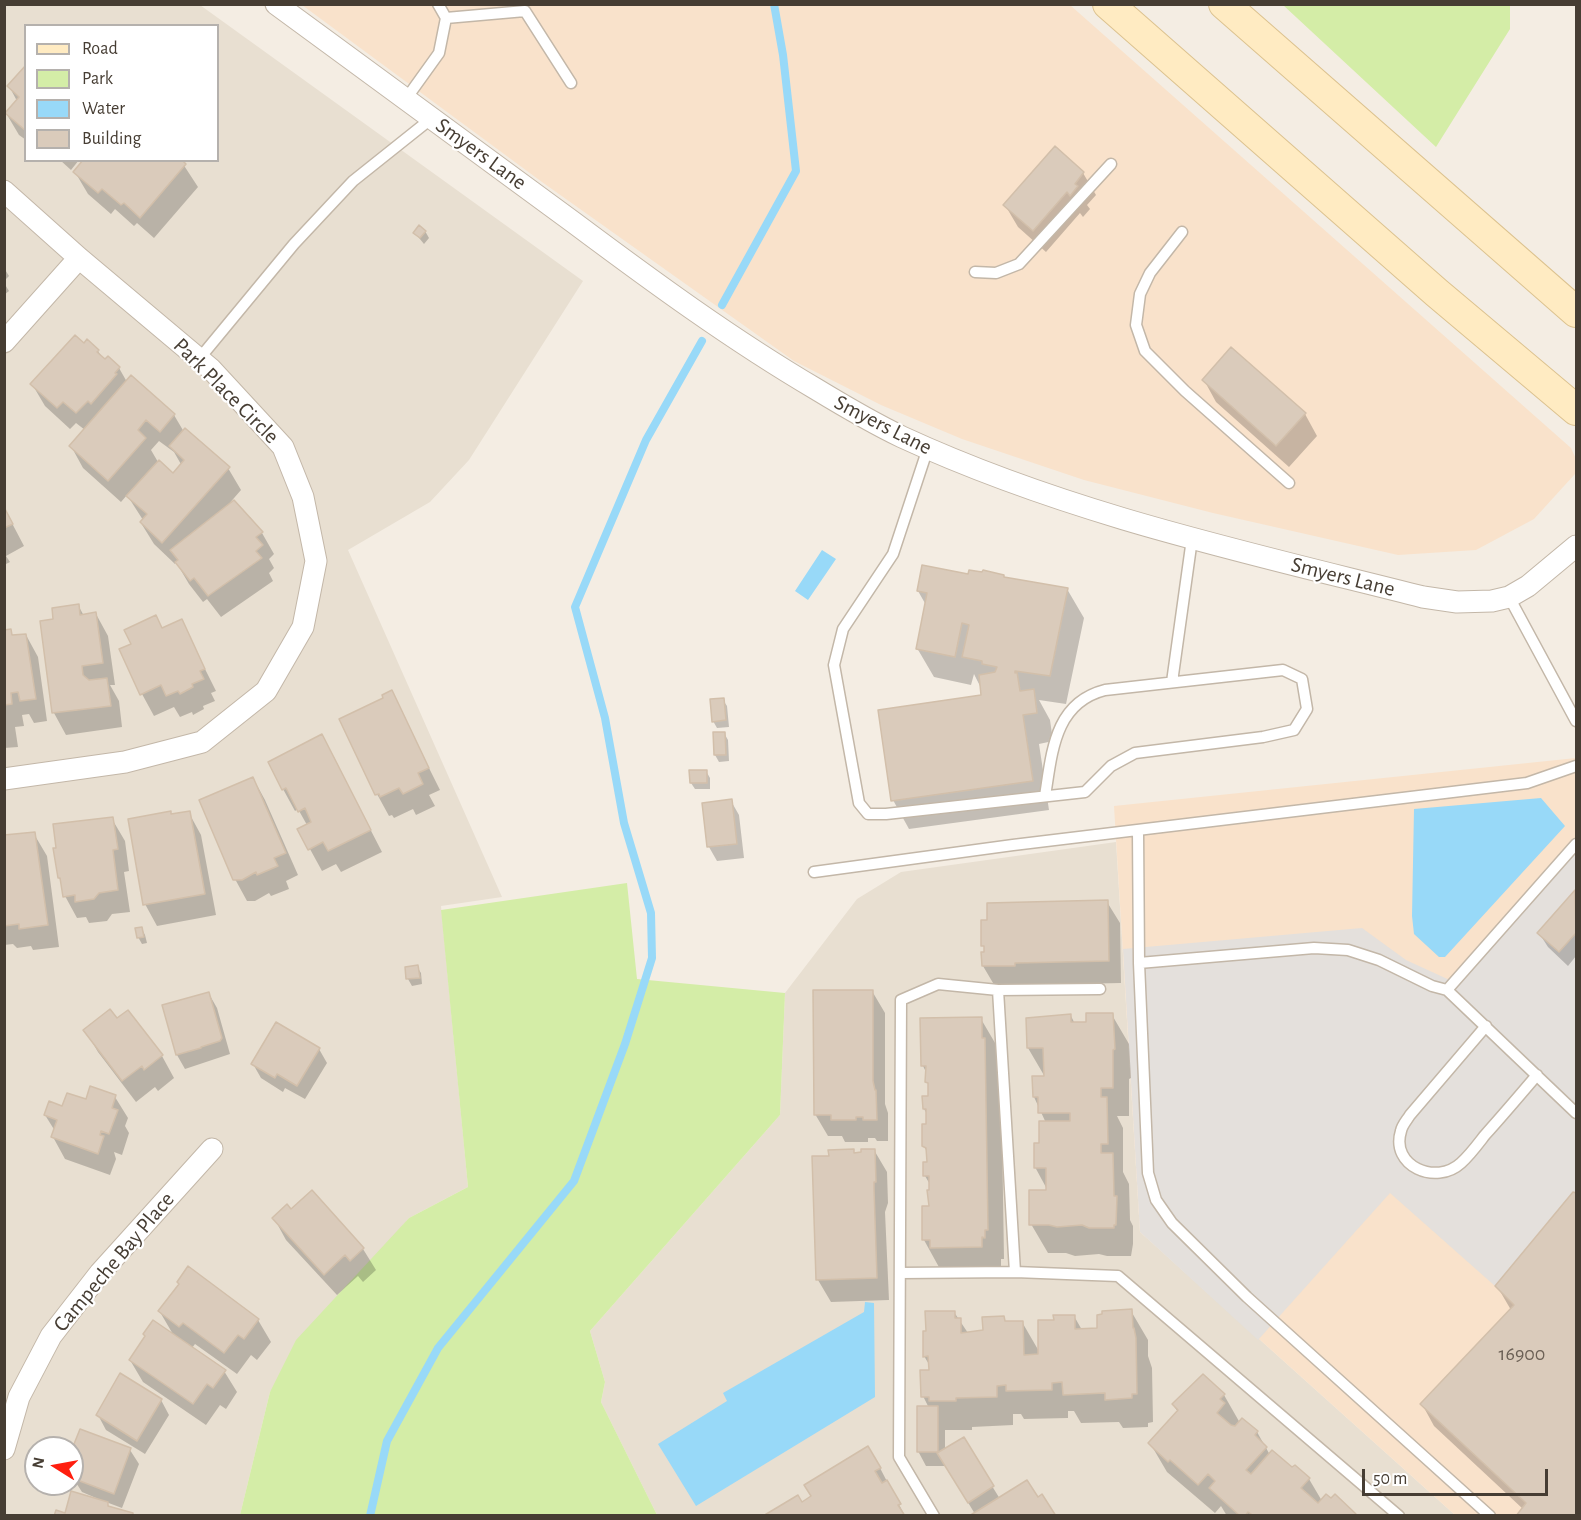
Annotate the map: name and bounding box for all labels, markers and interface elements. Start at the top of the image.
legend [24,24,219,162]
text: Road [82,40,118,58]
text: Park [82,70,113,88]
text: Water [82,100,125,118]
street label: Smyers Lane [430,112,532,196]
text: Building [82,130,141,148]
street label: Park Place Circle [168,333,284,449]
street label: Smyers Lane [830,389,936,461]
street label: Smyers Lane [1288,551,1398,603]
street label: Campeche Bay Place [48,1187,180,1337]
house number: 16900 [1499,1342,1545,1366]
north arrow [24,1436,84,1496]
text: N [29,1456,47,1470]
scale bar [1365,1457,1551,1495]
text: 50 m [1373,1470,1407,1488]

